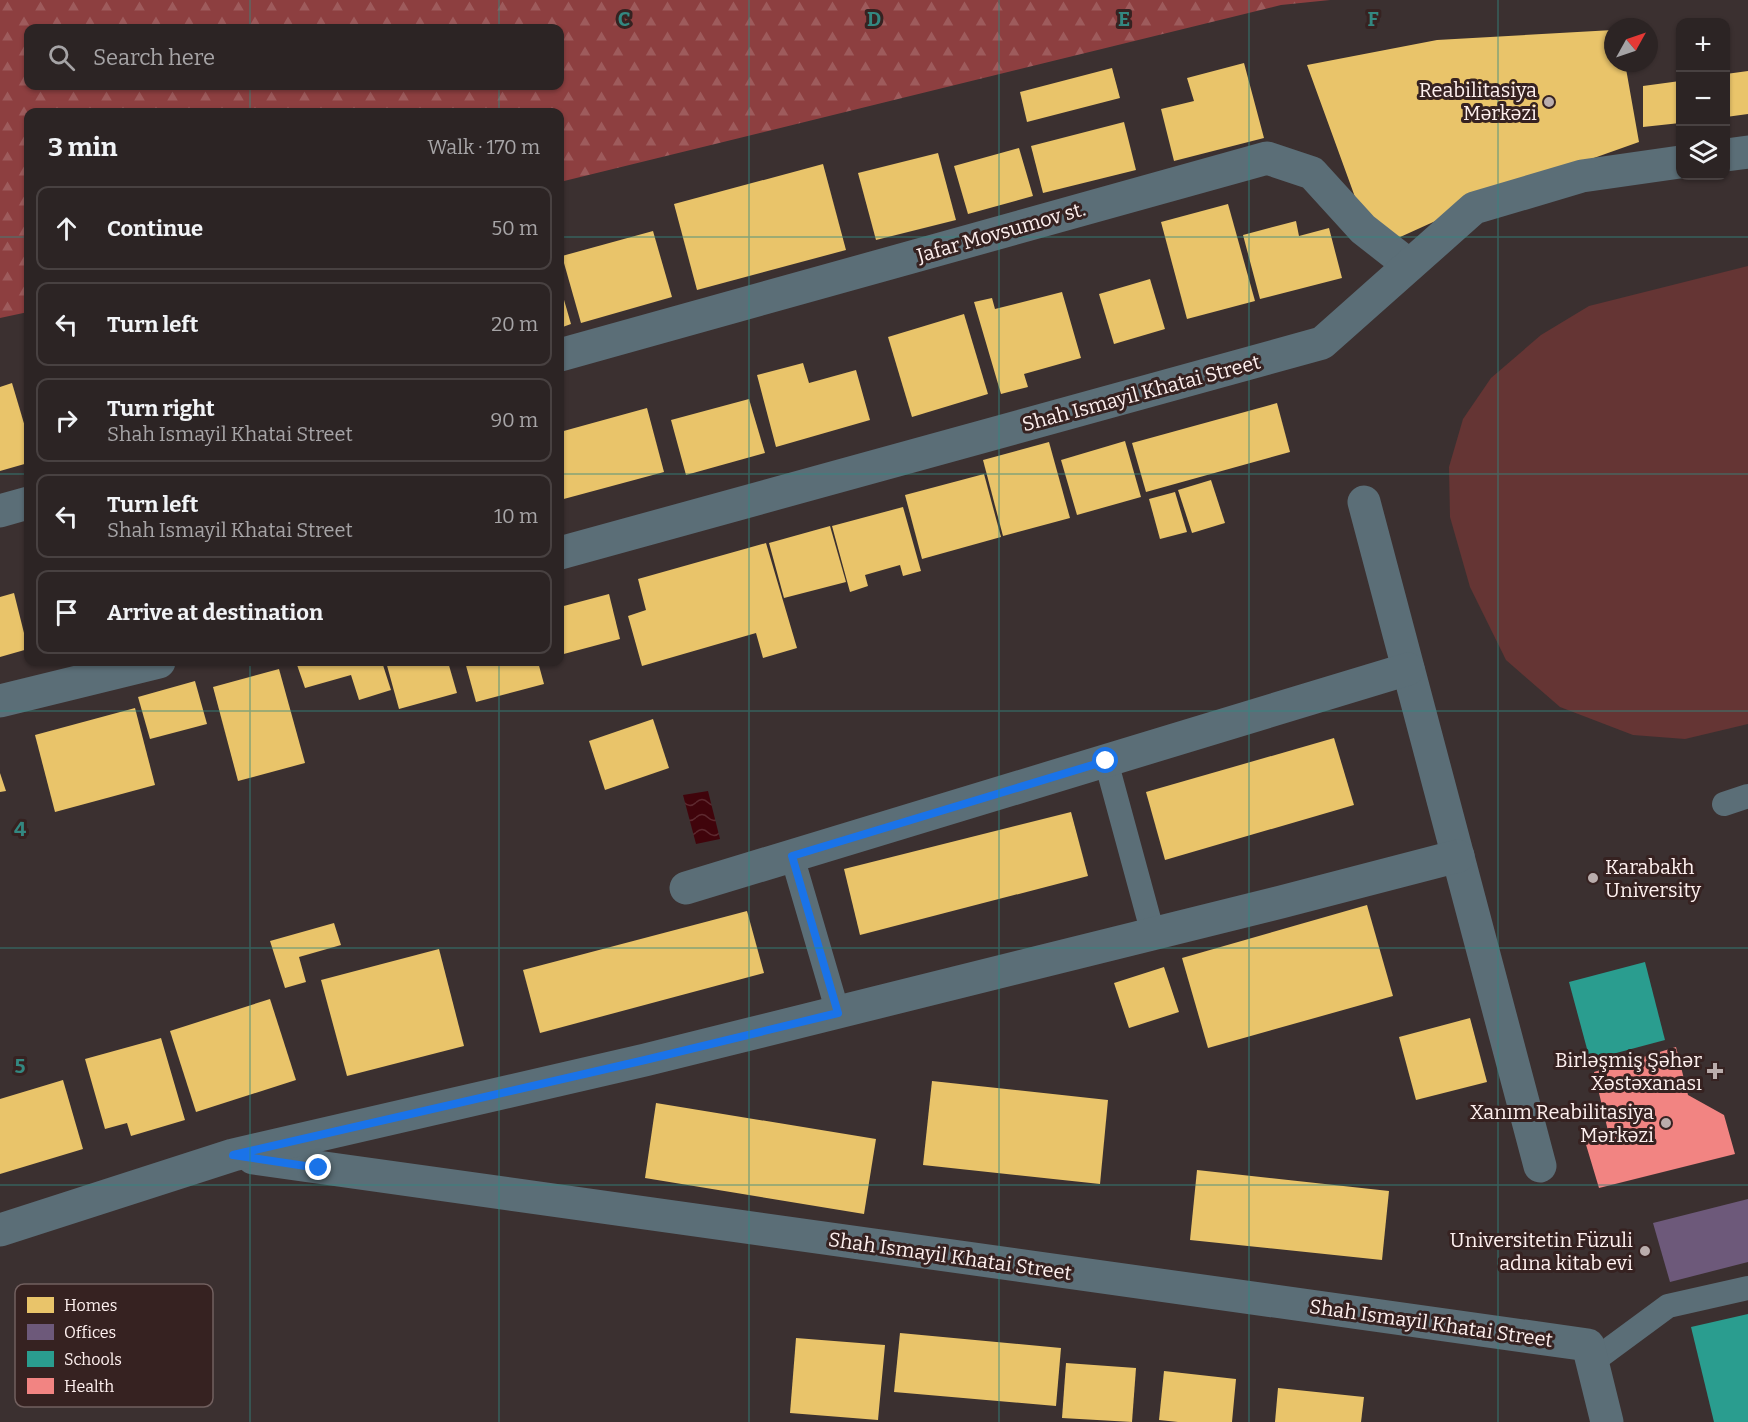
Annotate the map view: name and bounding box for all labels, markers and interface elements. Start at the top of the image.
text: C [618,7,630,31]
text: D [867,7,881,31]
text: E [1118,7,1130,31]
text: F [1367,7,1379,31]
north arrow [1604,18,1658,72]
map controls [1676,18,1730,180]
button: + [1676,18,1730,72]
search box [24,24,564,90]
icon: search [45,41,78,74]
text: Search here [93,44,215,71]
button: − [1676,72,1730,126]
place label: Reabilitasiya Mərkəzi [1419,78,1537,125]
marker: Reabilitasiya Mərkəzi [1542,95,1556,109]
button: layers [1676,126,1730,180]
text: 3 min [48,132,117,163]
text: Walk · 170 m [427,135,540,159]
street label: Jafar Movsumov st. [913,196,1088,268]
icon: ahead [50,212,83,245]
text: Continue [107,215,203,242]
text: 50 m [491,216,538,240]
icon: left [50,308,83,341]
text: Turn left [107,311,199,338]
text: 20 m [491,312,538,336]
street label: Shah Ismayil Khatai Street [1019,350,1263,436]
text: Turn right [107,395,215,422]
icon: right [50,404,83,437]
text: 90 m [490,408,538,432]
text: Shah Ismayil Khatai Street [107,422,353,446]
text: Turn left [107,491,199,518]
icon: left [50,500,83,533]
text: 10 m [494,504,538,528]
text: Shah Ismayil Khatai Street [107,518,353,542]
icon: arrive [50,596,83,629]
text: Arrive at destination [107,599,323,626]
route start [1092,747,1118,773]
text: 4 [14,817,26,841]
place label: Karabakh University [1605,855,1701,902]
marker: Karabakh University [1586,871,1600,885]
place label: Birləşmiş Şəhər Xəstəxanası [1555,1048,1702,1095]
text: 5 [15,1054,26,1078]
marker: Birləşmiş Şəhər Xəstəxanası [1706,1062,1724,1080]
place label: Xanım Reabilitasiya Mərkəzi [1470,1100,1654,1147]
marker: Xanım Reabilitasiya Mərkəzi [1659,1116,1673,1130]
route end [305,1154,331,1180]
street label: Shah Ismayil Khatai Street [827,1227,1073,1285]
place label: Universitetin Füzuli adına kitab evi [1450,1228,1633,1275]
marker: Universitetin Füzuli adına kitab evi [1638,1244,1652,1258]
legend [15,1284,213,1407]
street label: Shah Ismayil Khatai Street [1308,1294,1554,1352]
text: Homes [64,1296,117,1315]
text: Offices [64,1323,116,1342]
text: Schools [64,1350,122,1369]
text: Health [64,1377,114,1396]

